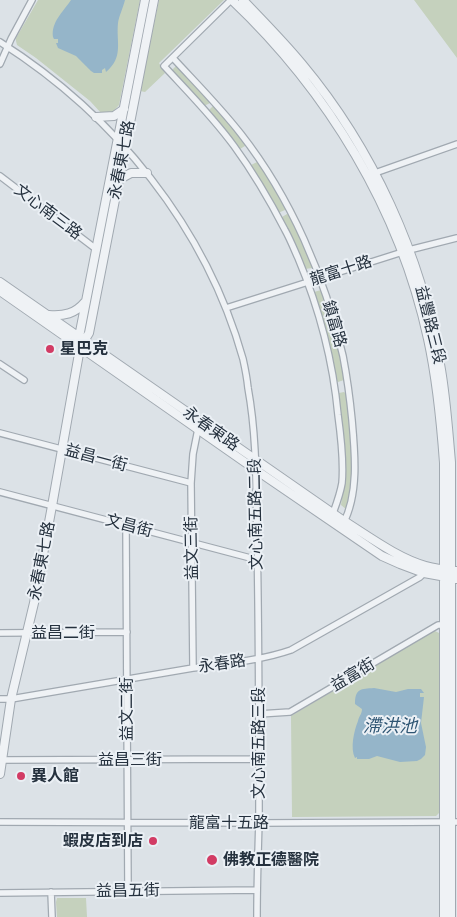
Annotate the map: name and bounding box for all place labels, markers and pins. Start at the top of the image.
place label: 星巴克 [60,339,108,359]
marker: 星巴克 [44,343,56,355]
place label: 異人館 [31,766,79,786]
marker: 異人館 [15,770,27,782]
place label: 蝦皮店到店 [63,831,143,851]
marker: 蝦皮店到店 [147,835,159,847]
place label: 佛教正德醫院 [223,850,319,870]
marker: 佛教正德醫院 [205,853,219,867]

